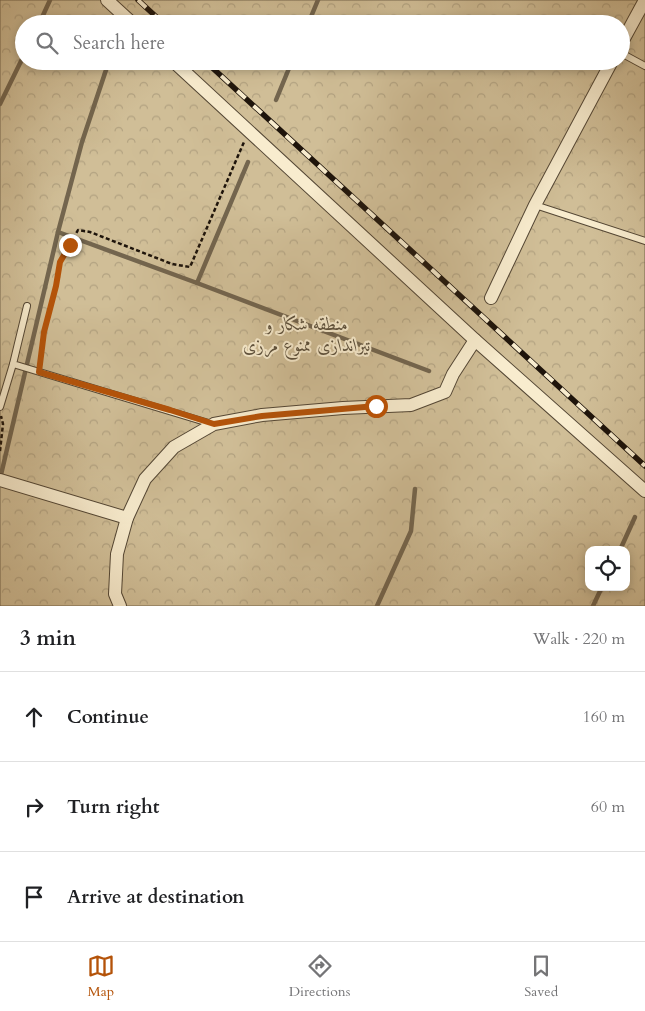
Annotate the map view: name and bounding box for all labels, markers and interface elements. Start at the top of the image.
search box [15,15,630,70]
icon: search [33,29,61,57]
text: Search here [73,30,165,56]
route end [59,234,82,257]
park label: منطقه شکار و تیراندازی ممنوع مرزی [243,312,371,360]
route start [365,395,388,418]
map controls [585,546,630,591]
button: locate [585,546,630,591]
text: 3 min [20,624,76,653]
text: Walk · 220 m [533,628,625,650]
icon: ahead [20,703,48,731]
text: Continue [67,704,149,730]
text: 160 m [583,706,625,728]
icon: right [20,793,48,821]
text: Turn right [67,794,159,820]
text: 60 m [591,796,625,818]
icon: arrive [20,883,48,911]
text: Arrive at destination [67,884,244,910]
tab: Map [87,952,115,1001]
tab: Directions [289,952,350,1001]
tab: Saved [524,952,558,1001]

